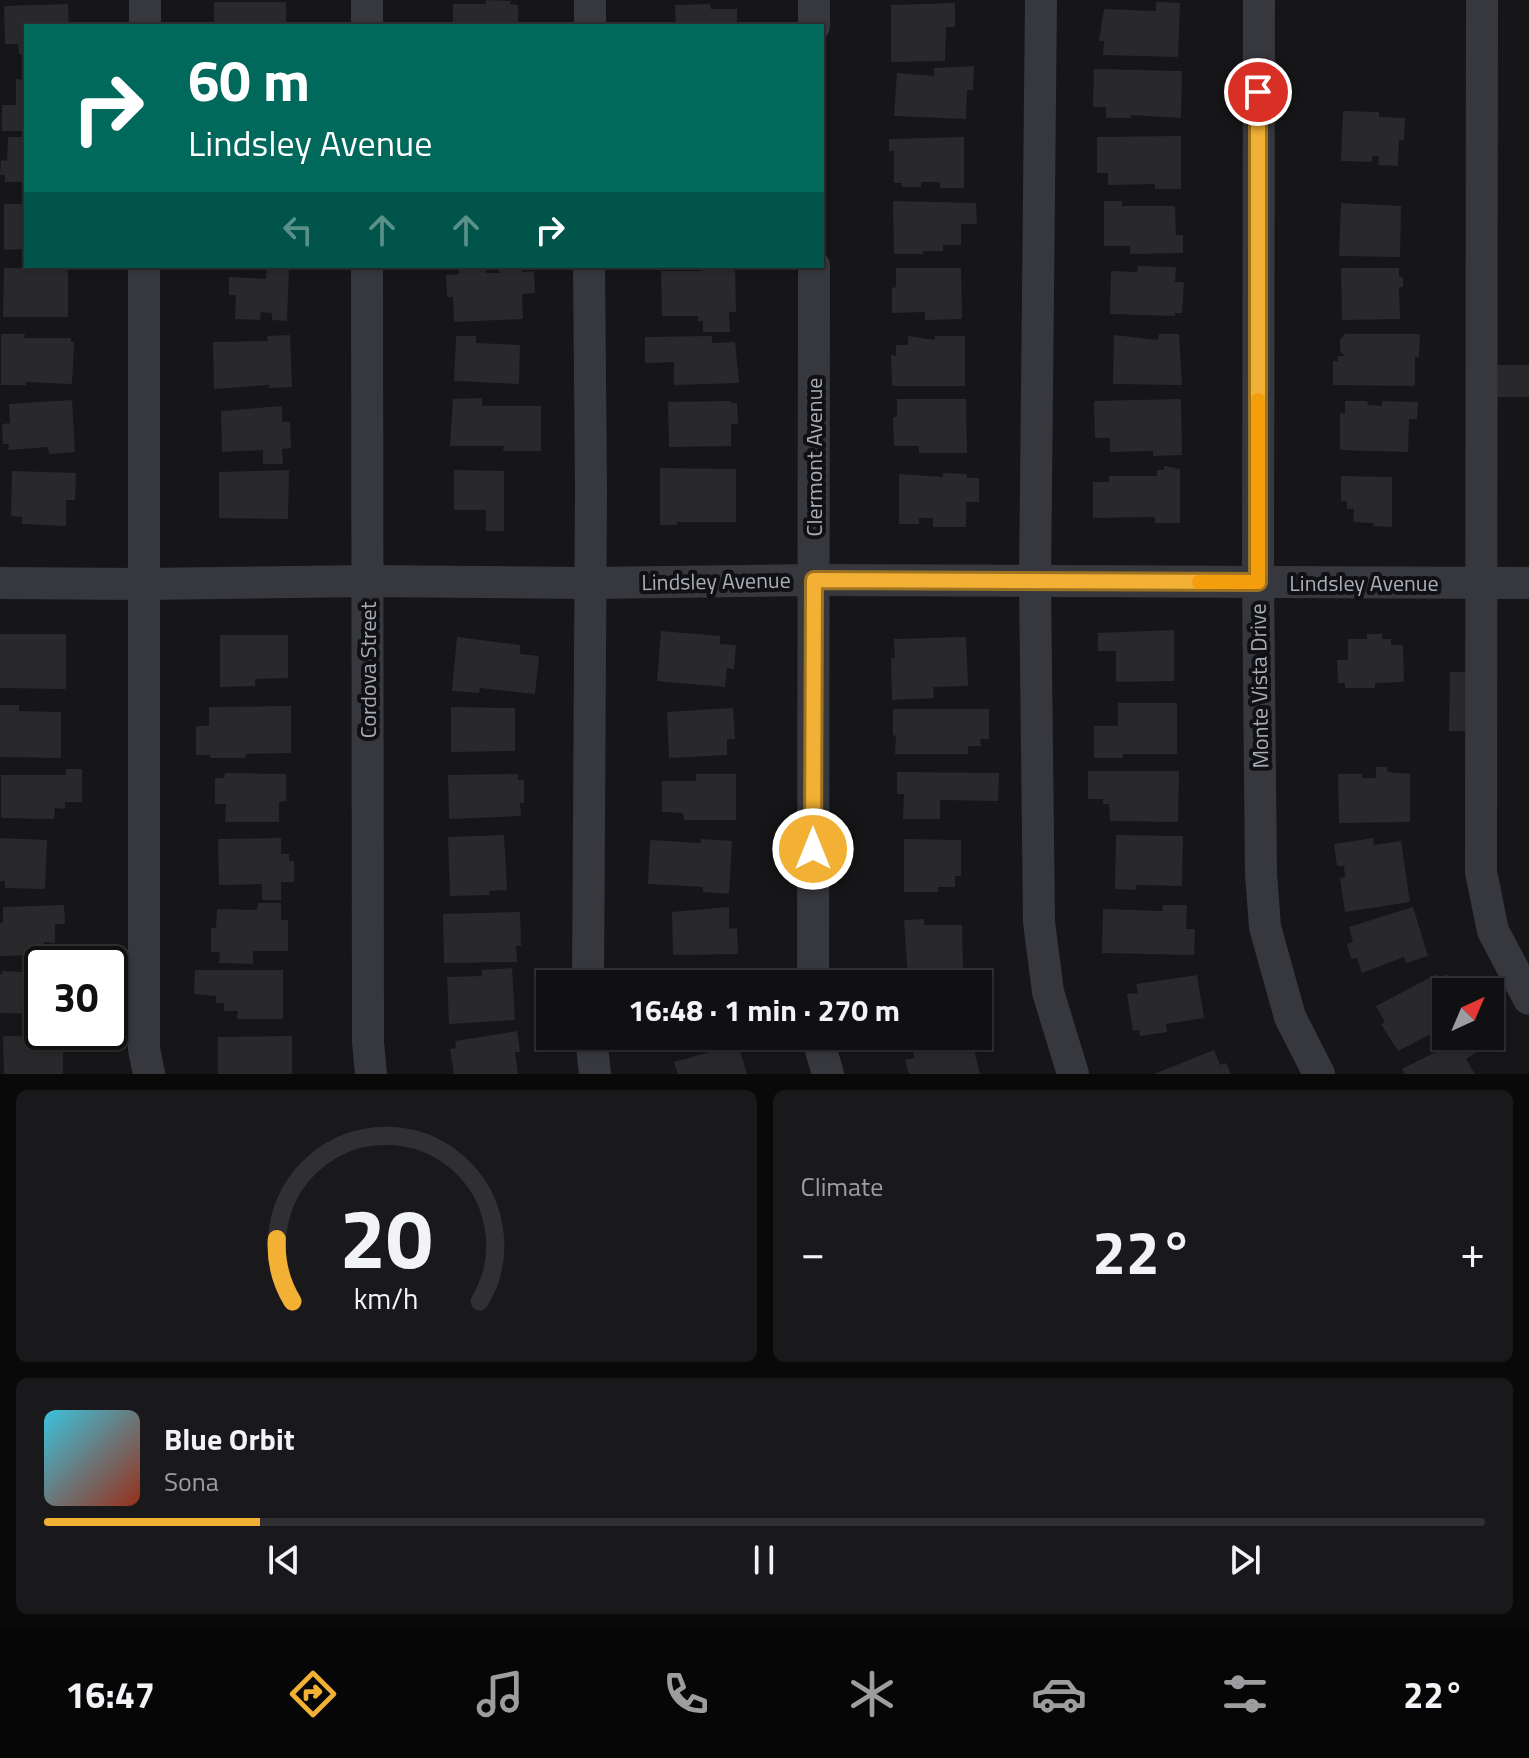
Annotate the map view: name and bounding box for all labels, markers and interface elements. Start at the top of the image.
text: 60 m [188,38,310,123]
icon: right [56,56,160,160]
pin [1224,58,1292,126]
icon: arrive [1236,70,1280,114]
text: Lindsley Avenue [188,115,432,170]
icon: left [276,208,320,252]
icon: ahead [360,208,404,252]
icon: ahead [444,208,488,252]
icon: right [528,208,572,252]
street label: Clermont Avenue [797,378,831,536]
street label: Lindsley Avenue [641,563,791,599]
street label: Lindsley Avenue [1289,566,1439,600]
street label: Cordova Street [351,601,385,738]
street label: Monte Vista Drive [1241,603,1277,769]
position arrow [771,807,855,891]
speed limit sign: 30 [24,946,128,1050]
north arrow [1432,978,1504,1050]
map controls [1432,978,1504,1050]
text: 16:48 · 1 min · 270 m [628,987,900,1033]
text: Climate [801,1167,883,1206]
text: 20 [340,1174,433,1300]
text: 22° [1092,1206,1193,1297]
text: − [801,1218,825,1285]
text: + [1460,1218,1485,1285]
text: km/h [354,1277,419,1320]
text: Blue Orbit [164,1416,295,1462]
text: Sona [164,1462,219,1501]
icon: previous [262,1538,306,1582]
icon: pause [742,1538,786,1582]
icon: next [1223,1538,1267,1582]
icon: directions [285,1666,341,1722]
icon: music [472,1666,528,1722]
icon: phone [658,1666,714,1722]
icon: climate [844,1666,900,1722]
icon: car [1031,1666,1087,1722]
icon: filters [1217,1666,1273,1722]
text: 16:47 [65,1667,155,1722]
text: 22° [1403,1667,1464,1722]

